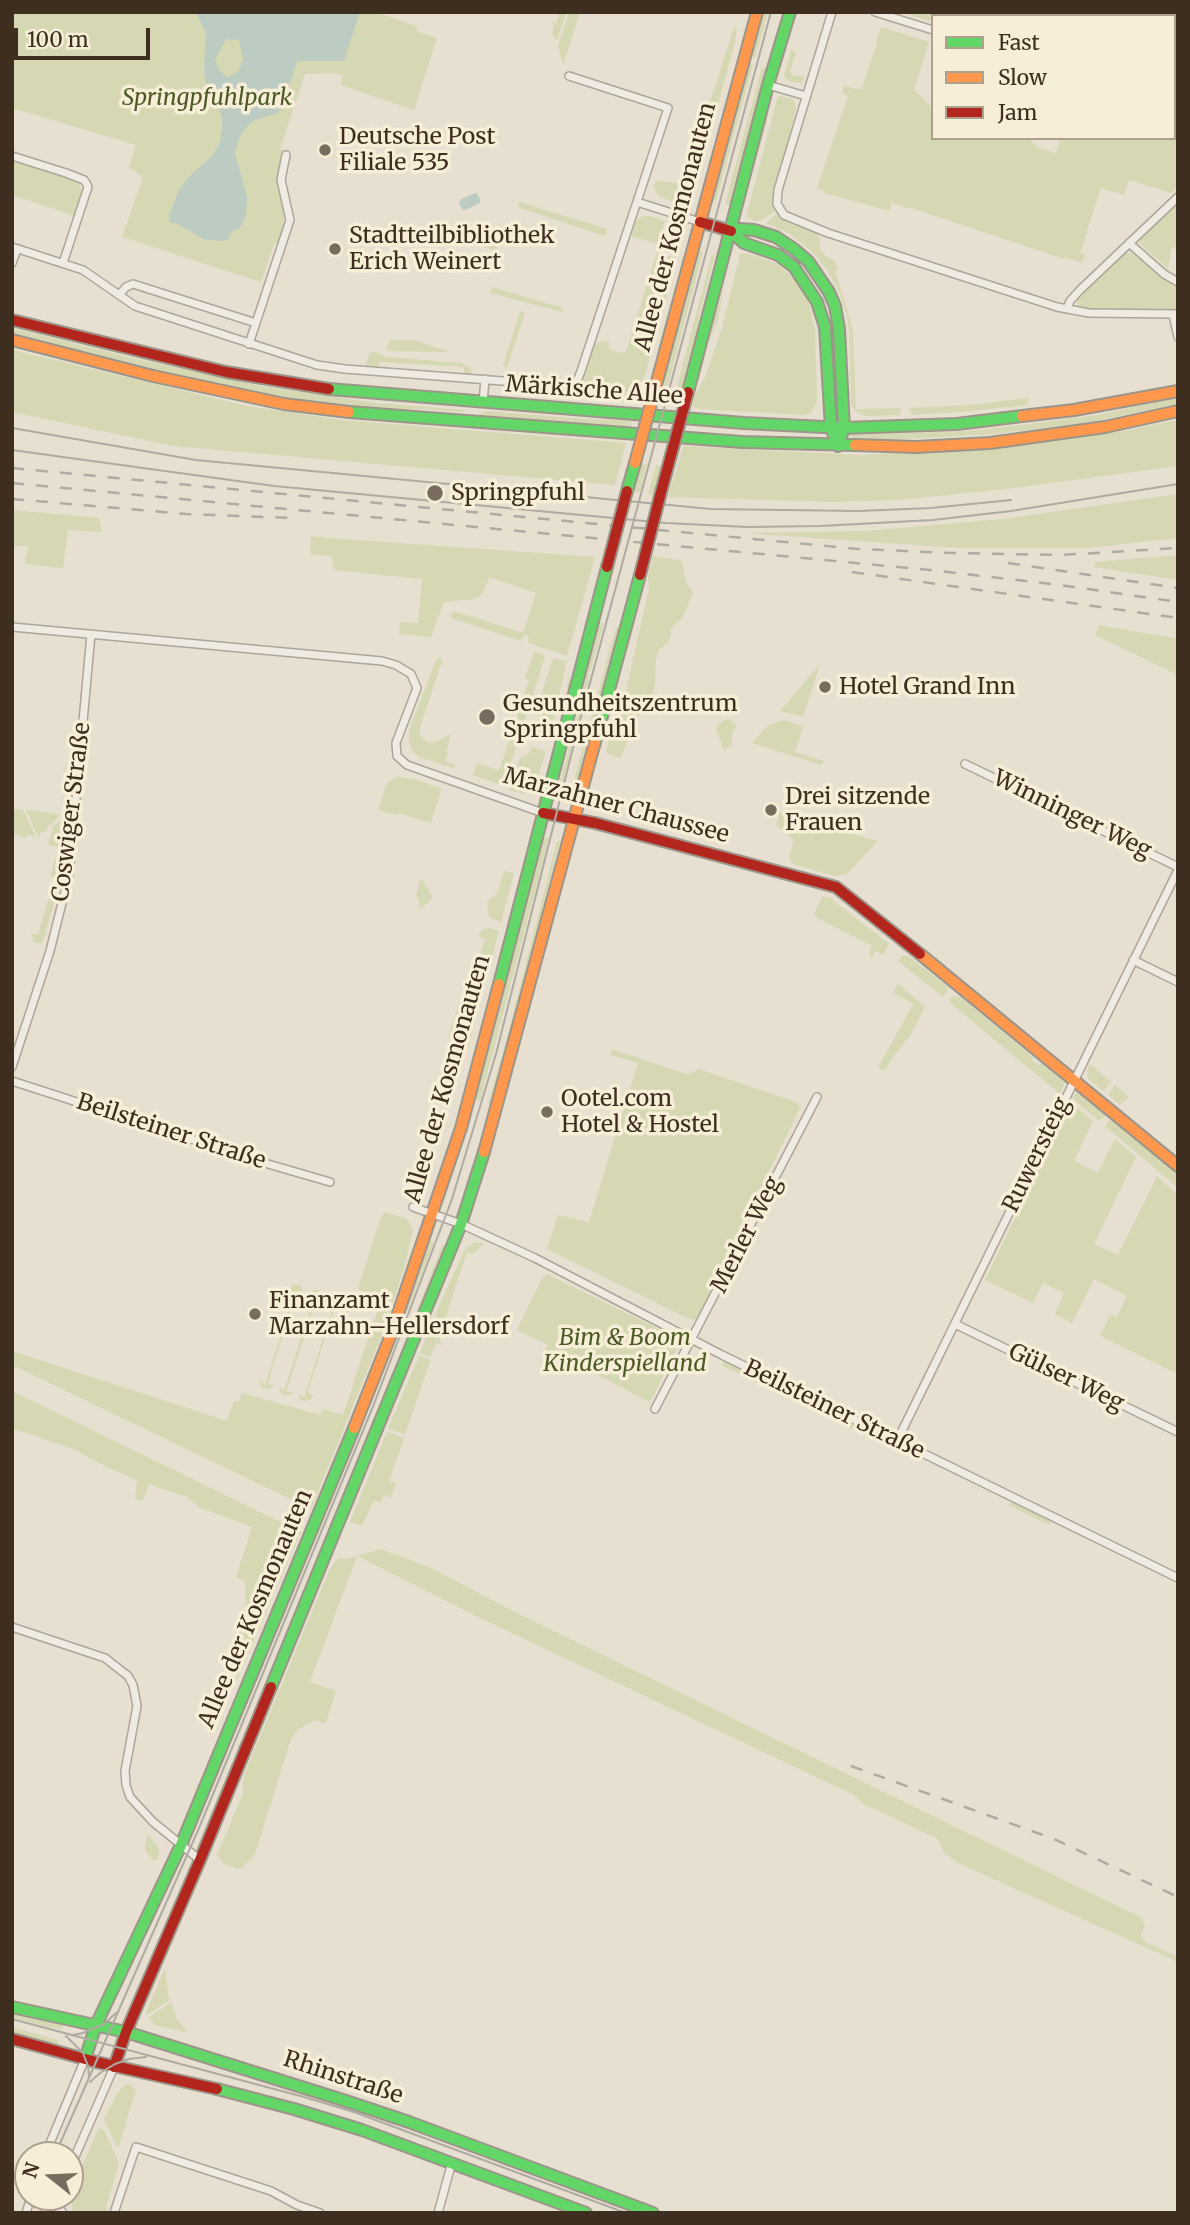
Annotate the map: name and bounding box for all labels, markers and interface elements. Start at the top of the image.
scale bar [18,14,154,58]
legend [931,14,1176,140]
text: 100 m [27,26,89,53]
text: Fast [998,29,1040,56]
text: Slow [998,64,1047,91]
park label: Springpfuhlpark [122,84,292,112]
text: Jam [998,99,1037,126]
street label: Allee der Kosmonauten [629,100,723,354]
place label: Deutsche Post Filiale 535 [339,123,495,177]
marker: Deutsche Post Filiale 535 [317,142,333,158]
place label: Stadtteilbibliothek Erich Weinert [349,222,555,276]
marker: Stadtteilbibliothek Erich Weinert [327,241,343,257]
street label: Märkische Allee [504,371,684,411]
place label: Springpfuhl [451,479,585,507]
marker: Springpfuhl [425,483,445,503]
place label: Hotel Grand Inn [839,673,1016,701]
marker: Hotel Grand Inn [817,679,833,695]
place label: Gesundheitszentrum Springpfuhl [503,690,737,744]
marker: Gesundheitszentrum Springpfuhl [477,707,497,727]
street label: Coswiger Straße [47,721,97,903]
street label: Marzahner Chaussee [500,763,732,849]
street label: Winninger Weg [988,765,1156,865]
place label: Drei sitzende Frauen [785,783,930,837]
marker: Drei sitzende Frauen [763,802,779,818]
street label: Allee der Kosmonauten [399,952,497,1206]
place label: Ootel.com Hotel & Hostel [561,1085,719,1139]
street label: Beilsteiner Straße [73,1088,269,1176]
street label: Ruwersteig [997,1093,1077,1217]
marker: Ootel.com Hotel & Hostel [539,1104,555,1120]
street label: Merler Weg [706,1172,788,1298]
place label: Finanzamt Marzahn–Hellersdorf [269,1287,509,1341]
marker: Finanzamt Marzahn–Hellersdorf [247,1306,263,1322]
park label: Bim & Boom Kinderspielland [543,1324,707,1378]
street label: Gülser Weg [1004,1338,1128,1418]
street label: Beilsteiner Straße [739,1354,929,1466]
street label: Allee der Kosmonauten [193,1486,319,1732]
street label: Rhinstraße [280,2046,406,2110]
north arrow [14,2141,84,2211]
text: N [17,2159,45,2181]

